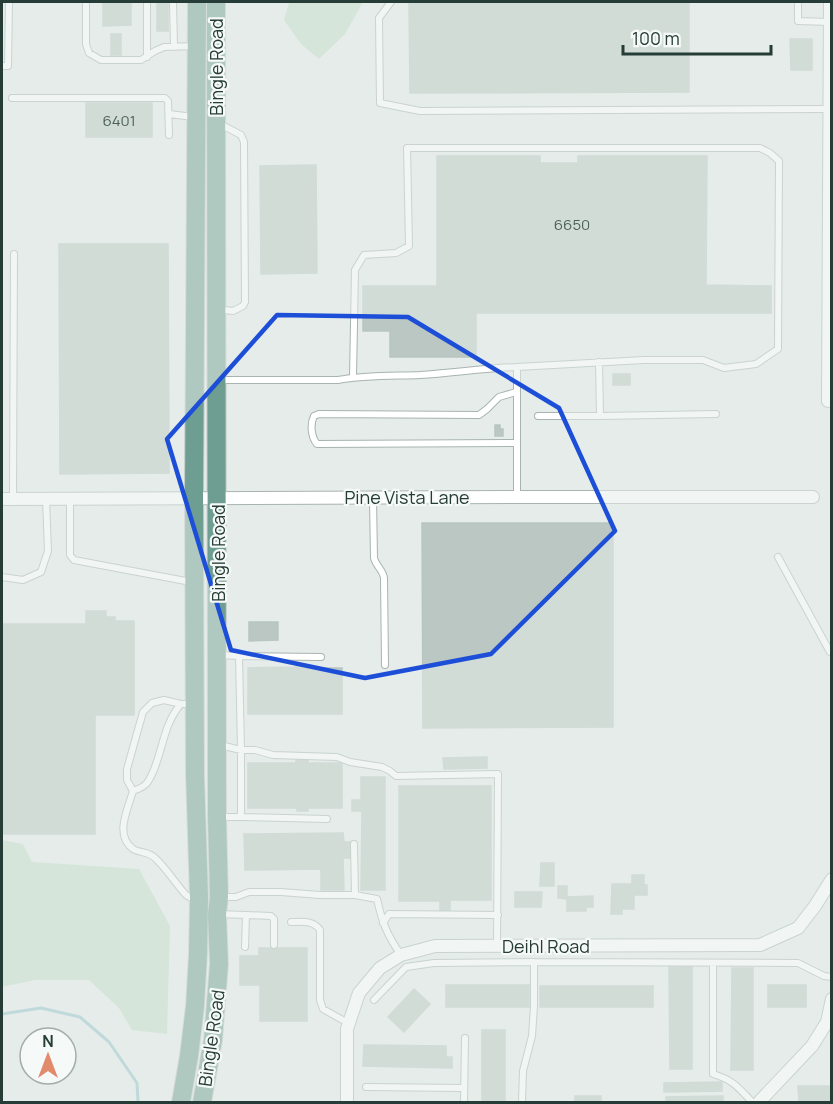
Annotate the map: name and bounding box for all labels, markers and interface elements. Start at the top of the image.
street label: Bingle Road [204,18,228,116]
scale bar [623,18,772,56]
text: 100 m [632,26,680,50]
house number: 6401 [102,110,136,131]
house number: 6650 [554,214,590,235]
street label: Pine Vista Lane [344,485,470,509]
street label: Bingle Road [206,504,230,602]
street label: Deihl Road [502,934,590,958]
street label: Bingle Road [192,988,230,1088]
north arrow [18,1026,78,1086]
text: N [42,1030,54,1052]

